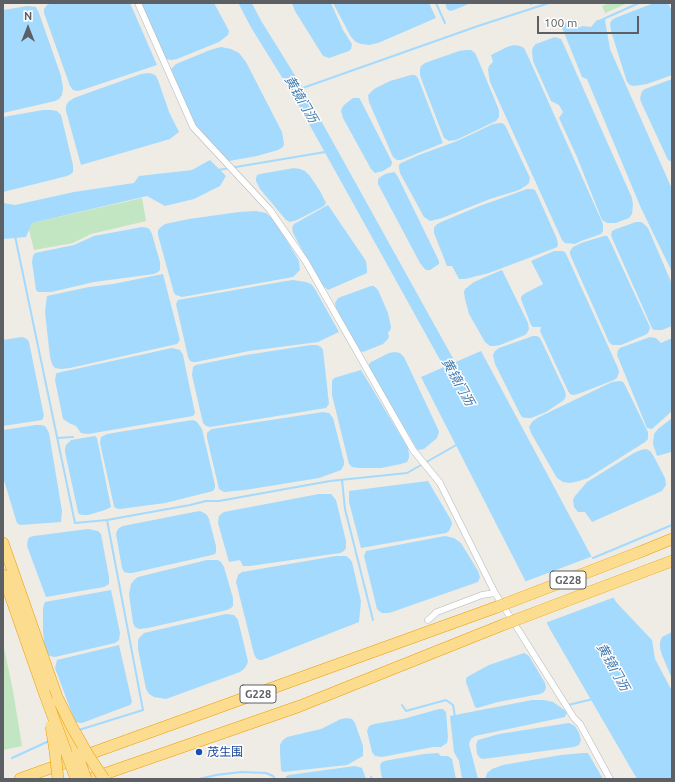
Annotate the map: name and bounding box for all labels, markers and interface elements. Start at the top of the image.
north arrow [8,8,48,48]
scale bar [539,8,641,34]
text: N [24,10,32,22]
text: 100 m [544,16,577,29]
water label: 黄镜门沥 [281,73,321,125]
water label: 黄镜门沥 [439,355,477,409]
road number: G228 [550,571,586,589]
water label: 黄镜门沥 [594,640,632,694]
road number: G228 [240,685,276,703]
place label: 茂生围 [207,745,243,759]
marker: 茂生围 [194,747,204,757]

